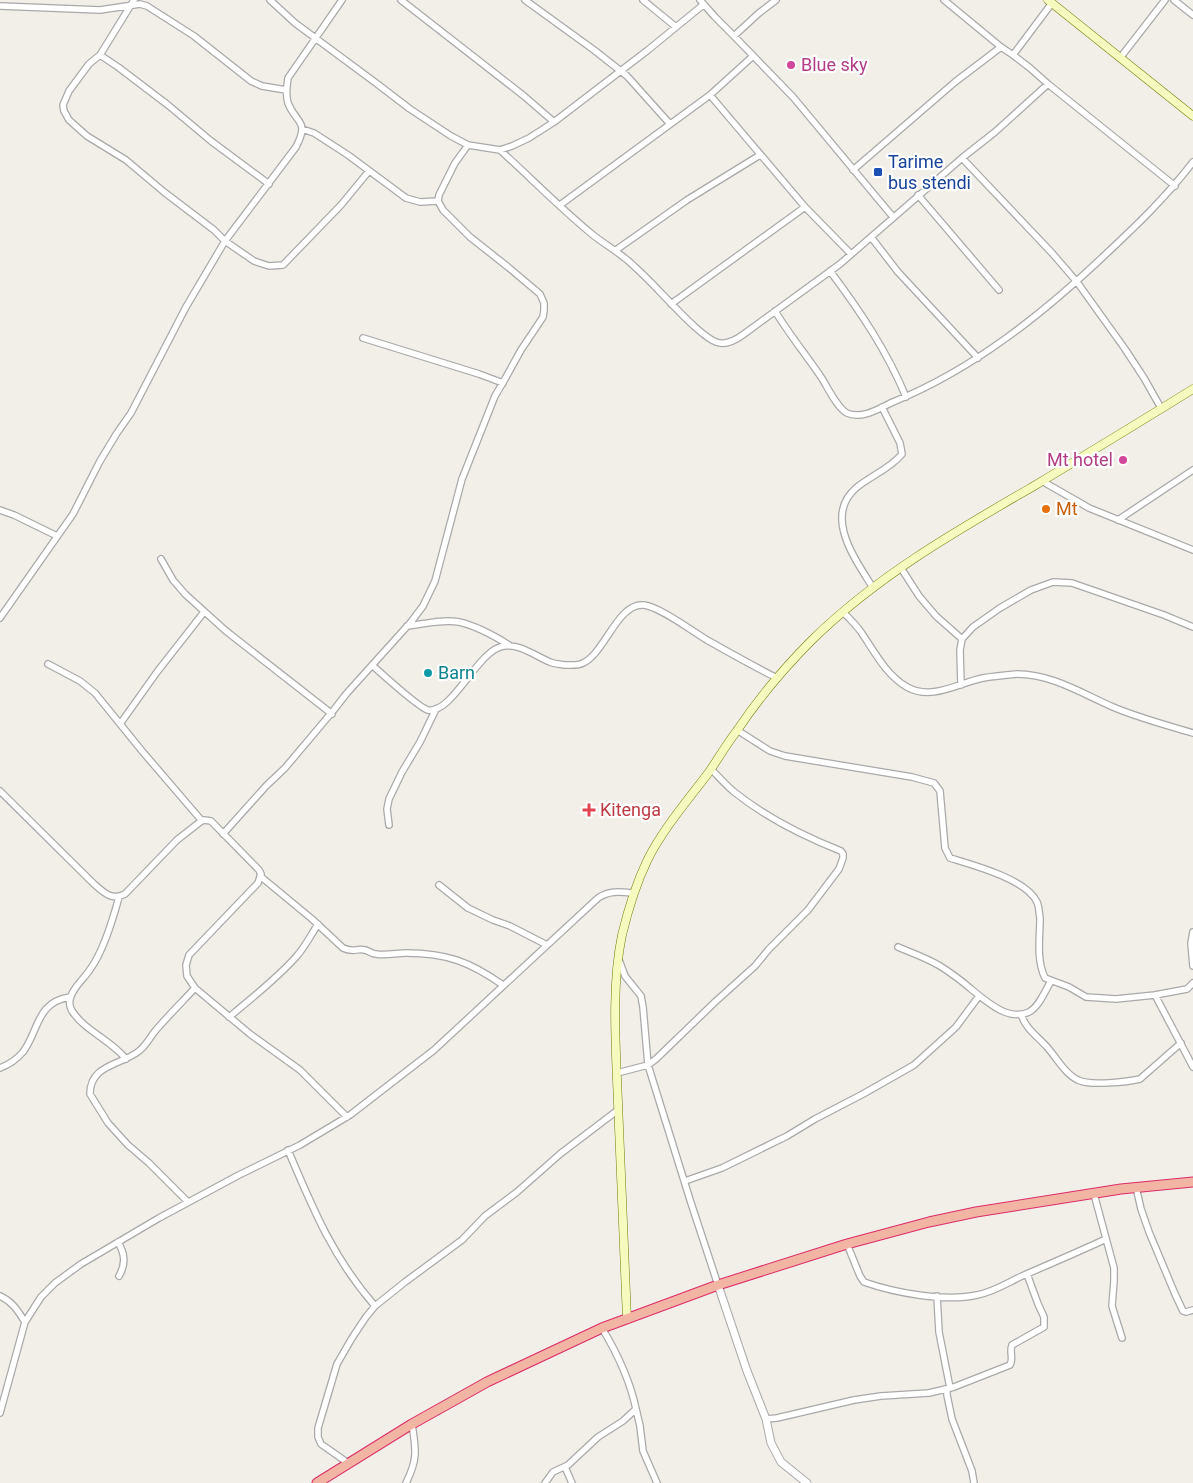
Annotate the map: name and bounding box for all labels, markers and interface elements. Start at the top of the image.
place label: Blue sky [801,54,868,75]
marker: Blue sky [785,59,797,71]
place label: Tarime bus stendi [888,151,971,193]
marker: Tarime bus stendi [872,166,884,178]
place label: Mt hotel [1047,449,1113,470]
marker: Mt hotel [1117,454,1129,466]
place label: Mt [1056,498,1078,519]
marker: Mt [1040,503,1052,515]
place label: Barn [438,662,475,683]
marker: Barn [422,667,434,679]
place label: Kitenga [600,799,661,820]
marker: Kitenga [582,803,596,817]

